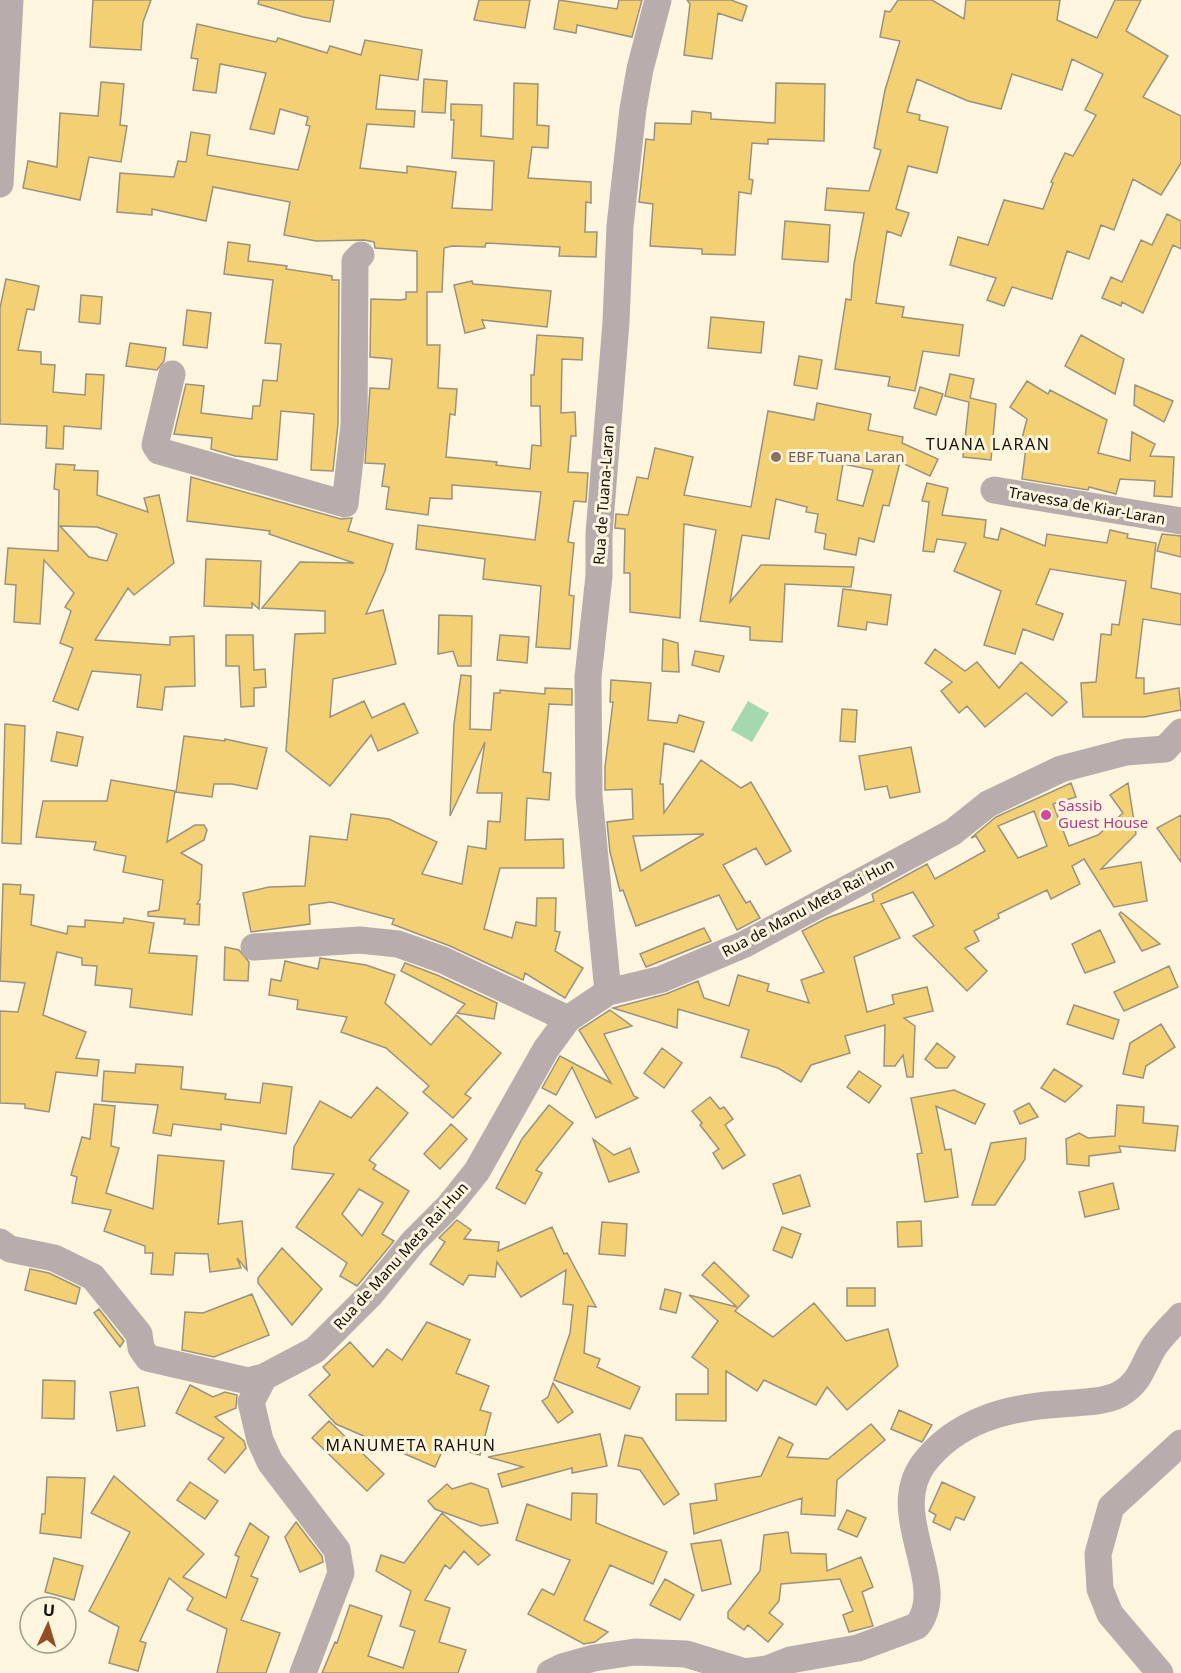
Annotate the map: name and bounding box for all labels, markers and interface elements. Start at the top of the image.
street label: Rua de Tuana-Laran [588,424,618,566]
district label: TUANA LARAN [926,433,1050,455]
place label: EBF Tuana Laran [788,446,905,466]
marker: EBF Tuana Laran [769,450,783,464]
street label: Travessa de Kiar-Laran [1007,481,1167,529]
place label: Sassib Guest House [1058,795,1148,832]
marker: Sassib Guest House [1039,808,1053,822]
street label: Rua de Manu Meta Rai Hun [718,853,897,961]
street label: Rua de Manu Meta Rai Hun [329,1177,472,1333]
district label: MANUMETA RAHUN [325,1434,497,1456]
north arrow [18,1595,78,1655]
text: U [42,1599,56,1621]

